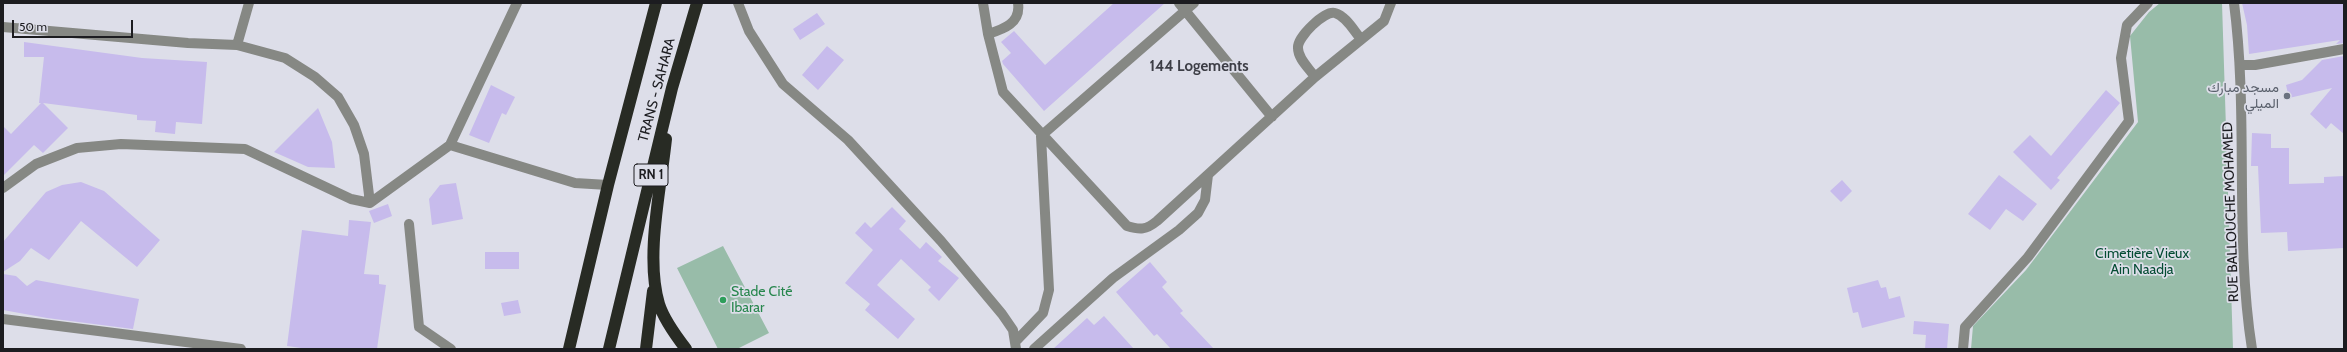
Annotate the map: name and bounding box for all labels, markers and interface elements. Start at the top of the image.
scale bar [14,12,135,38]
text: 50 m [19,19,47,34]
street label: TRANS - SAHARA [635,36,679,144]
district label: 144 Logements [1149,58,1249,76]
place label: مسجد مبارك الميلي [2207,80,2279,112]
marker: مسجد مبارك الميلي [2282,91,2292,101]
street label: RUE BALLOUCHE MOHAMED [2219,122,2243,302]
road number: RN 1 [634,164,668,186]
park label: Cimetière Vieux Ain Naadja [2095,246,2189,278]
place label: Stade Cité Ibarar [731,284,792,316]
marker: Stade Cité Ibarar [718,295,728,305]

